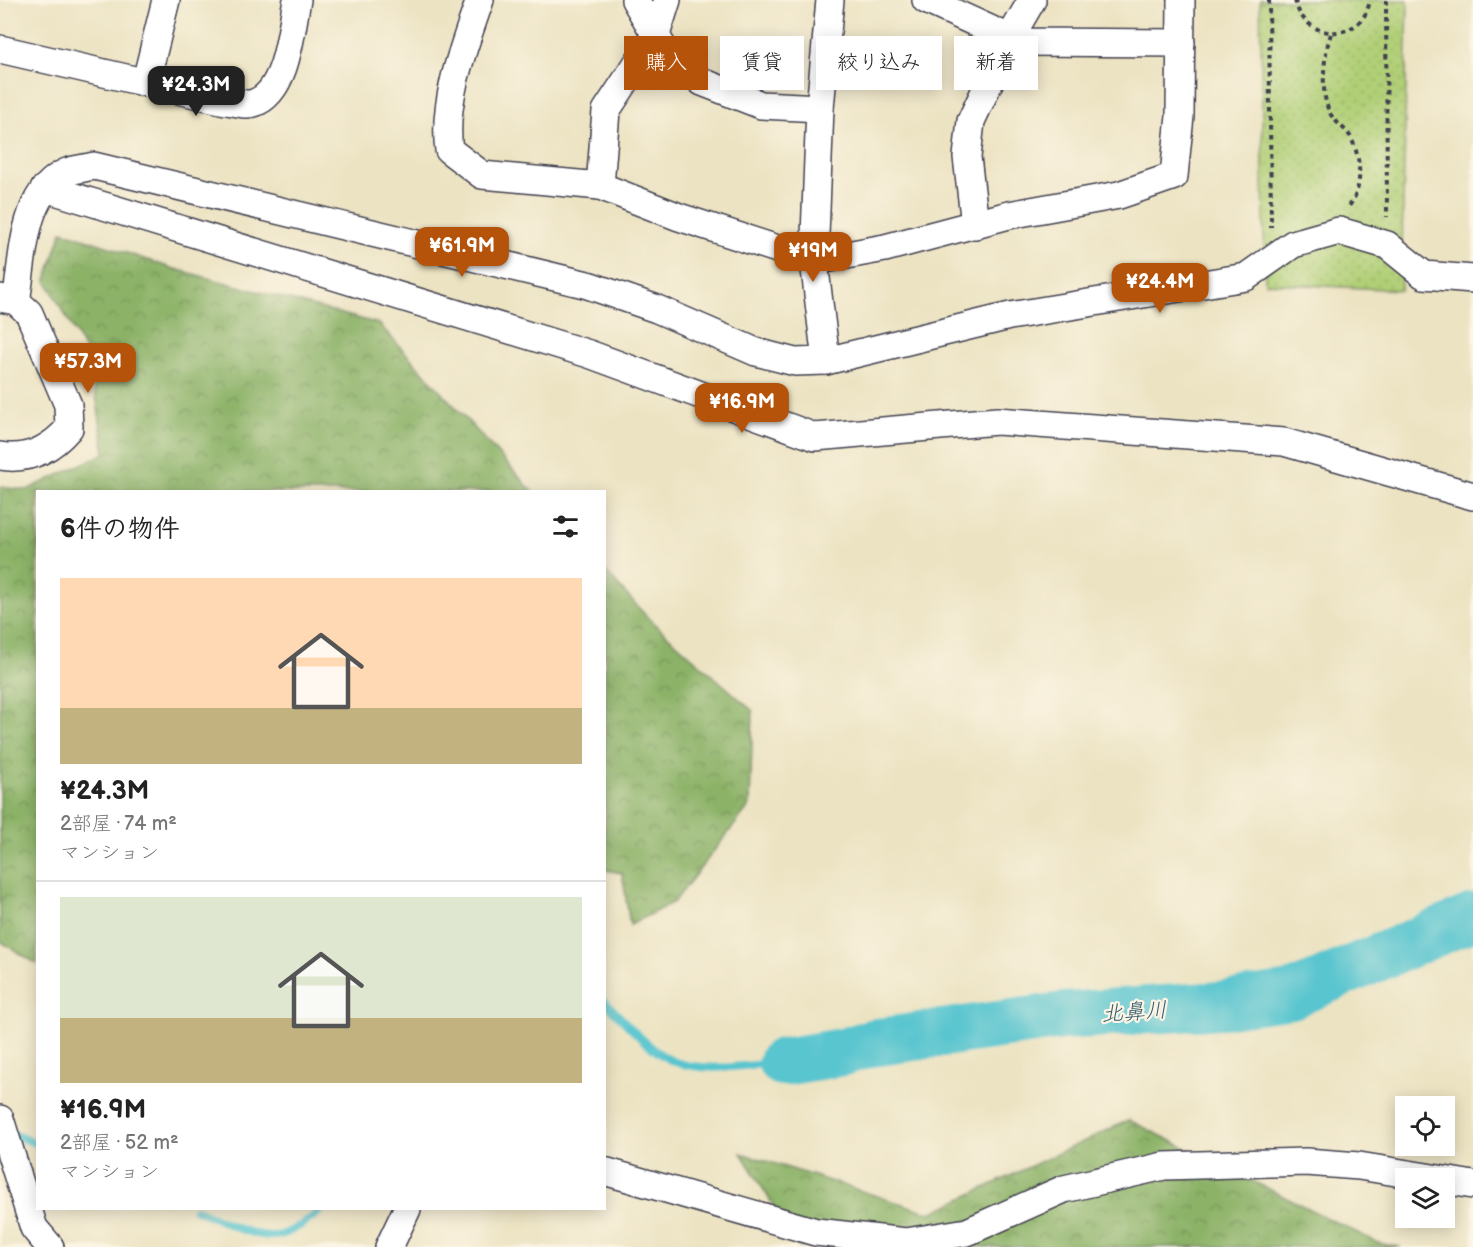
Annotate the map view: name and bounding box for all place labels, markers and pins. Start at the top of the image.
pin: ¥24.3M [147,66,245,117]
pin: ¥61.9M [413,227,511,278]
pin: ¥19M [777,232,849,283]
pin: ¥24.4M [1111,263,1209,314]
pin: ¥57.3M [39,343,137,394]
pin: ¥16.9M [693,383,791,434]

